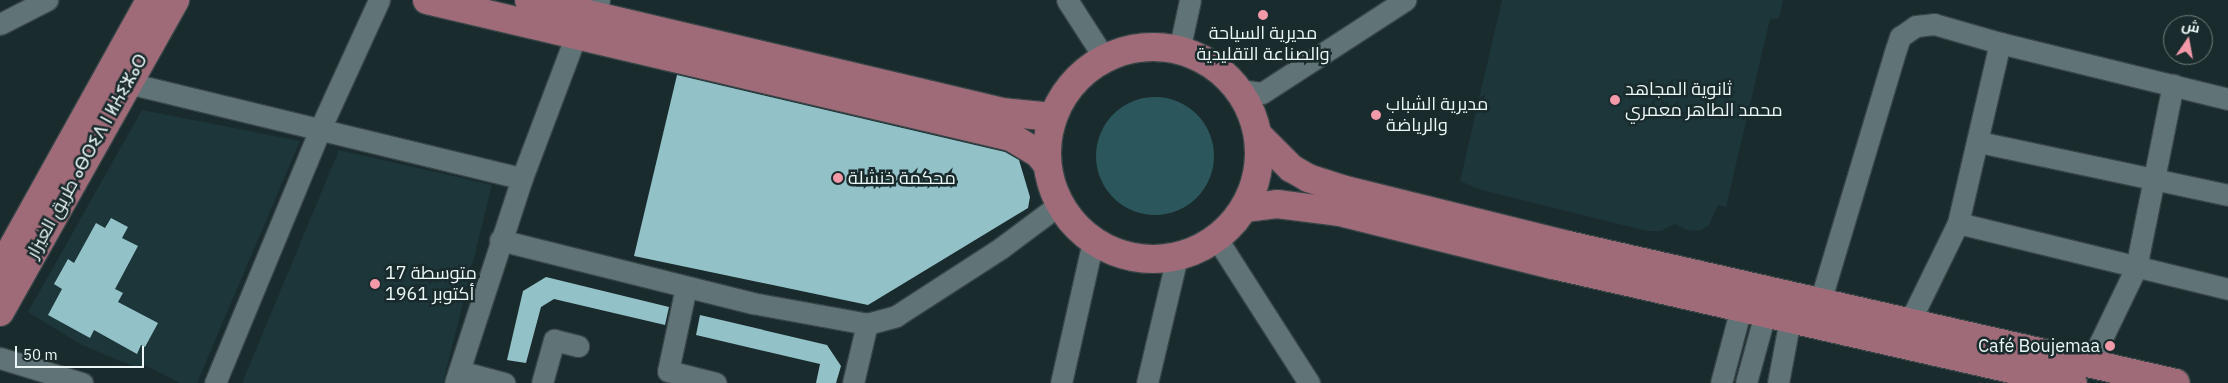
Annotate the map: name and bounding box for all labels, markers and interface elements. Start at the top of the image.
marker: مديرية السياحة والصناعة التقليدية [1257,9,1269,21]
north arrow [2163,15,2213,65]
text: ش [2180,16,2202,37]
place label: مديرية السياحة والصناعة التقليدية [1196,23,1330,66]
street label: طريق العيزار ⴰⴱⵔⵉⴷ ⵏ ⵍⵄⵉⵣⴰⵔ [22,50,152,262]
place label: ثانوية المجاهد محمد الطاهر معمري [1625,79,1783,122]
place label: مديرية الشباب والرياضة [1386,94,1488,136]
marker: ثانوية المجاهد محمد الطاهر معمري [1609,94,1621,106]
marker: مديرية الشباب والرياضة [1370,109,1382,121]
place label: محكمة خنشلة [848,167,956,189]
marker: محكمة خنشلة [832,172,844,184]
place label: متوسطة 17 أكتوبر 1961 [385,263,477,306]
marker: متوسطة 17 أكتوبر 1961 [369,278,381,290]
place label: Café Boujemaa [1978,335,2100,357]
scale bar [18,336,146,368]
marker: Café Boujemaa [2104,340,2116,352]
text: 50 m [23,345,58,364]

